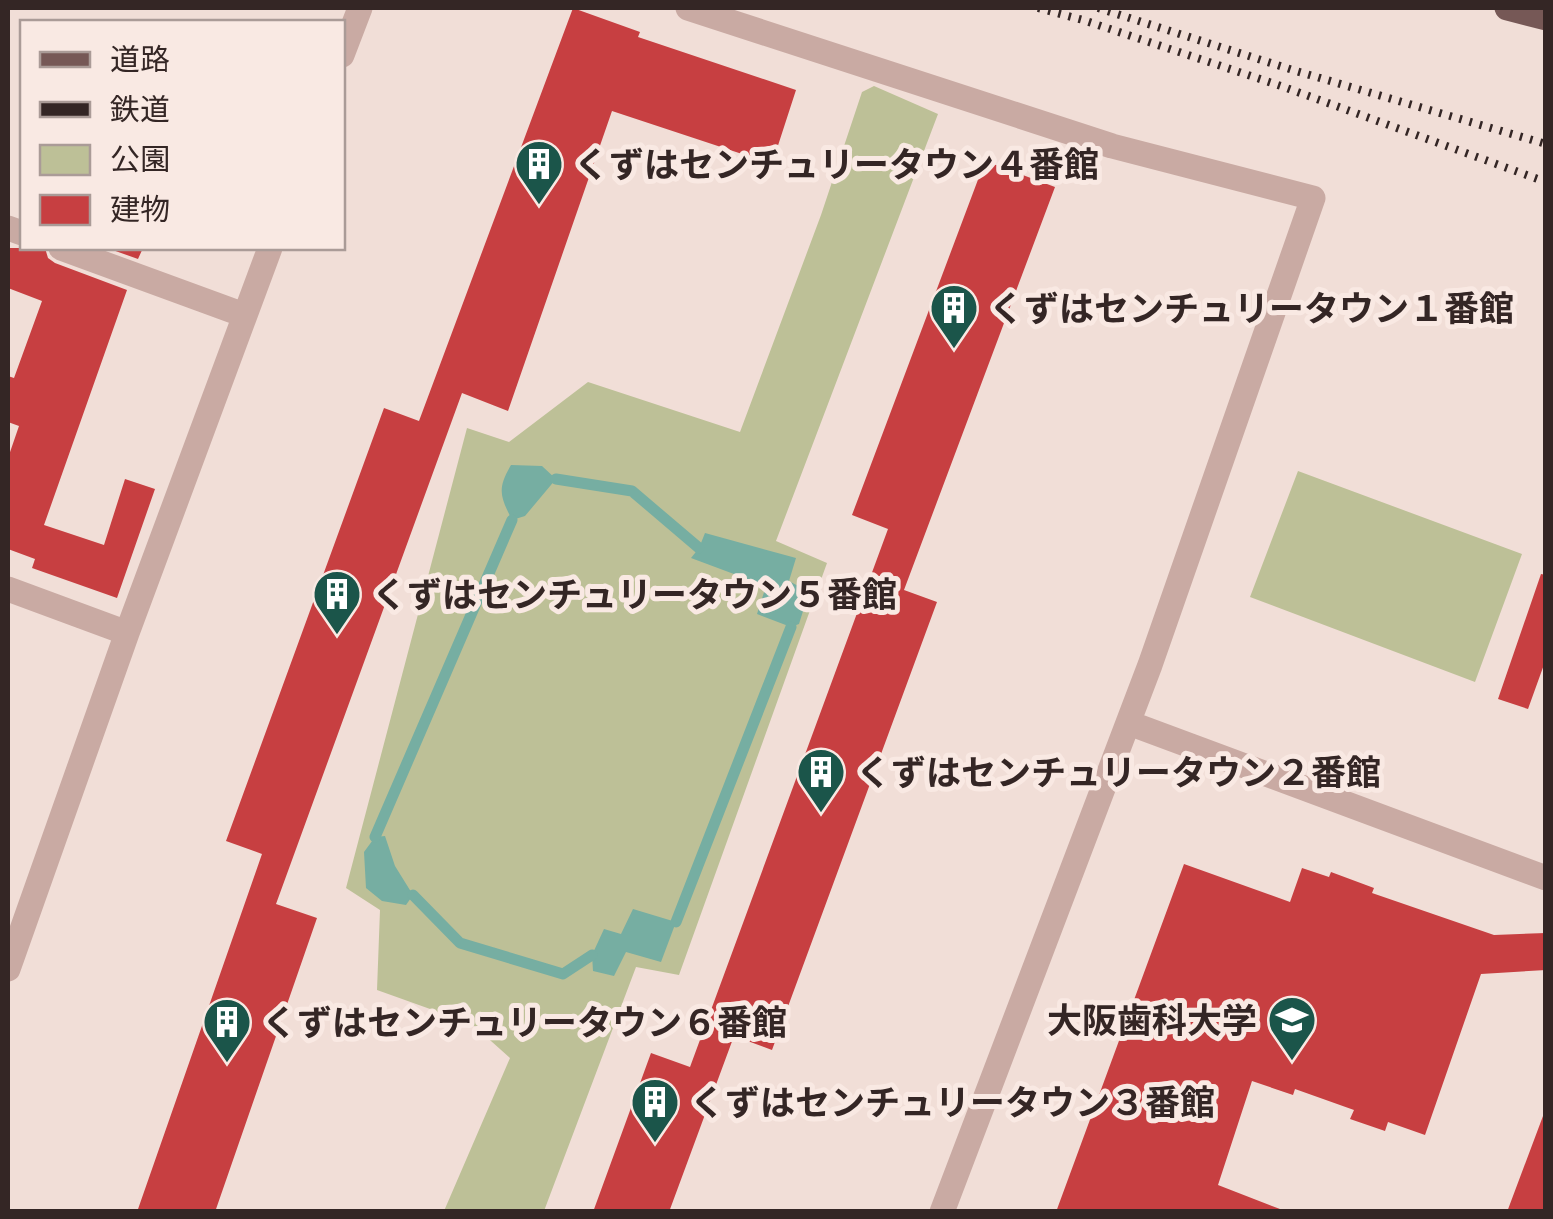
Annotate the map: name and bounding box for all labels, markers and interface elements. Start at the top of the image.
legend [20,20,345,250]
text: 道路 [110,41,170,77]
text: 鉄道 [110,91,170,127]
building icon: くずはセンチュリータウン４番館 [513,138,565,206]
text: 公園 [110,141,170,177]
place label: くずはセンチュリータウン４番館 [574,143,1099,185]
text: 建物 [110,191,170,227]
building icon: くずはセンチュリータウン１番館 [928,282,980,350]
place label: くずはセンチュリータウン１番館 [989,287,1514,329]
building icon: くずはセンチュリータウン５番館 [311,568,363,636]
place label: くずはセンチュリータウン５番館 [372,573,897,615]
building icon: くずはセンチュリータウン２番館 [795,746,847,814]
place label: くずはセンチュリータウン２番館 [856,751,1381,793]
school or university icon: 大阪歯科大学 [1266,994,1318,1062]
building icon: くずはセンチュリータウン６番館 [201,996,253,1064]
place label: 大阪歯科大学 [1047,999,1257,1041]
place label: くずはセンチュリータウン６番館 [262,1001,787,1043]
building icon: くずはセンチュリータウン３番館 [629,1076,681,1144]
place label: くずはセンチュリータウン３番館 [690,1081,1215,1123]

